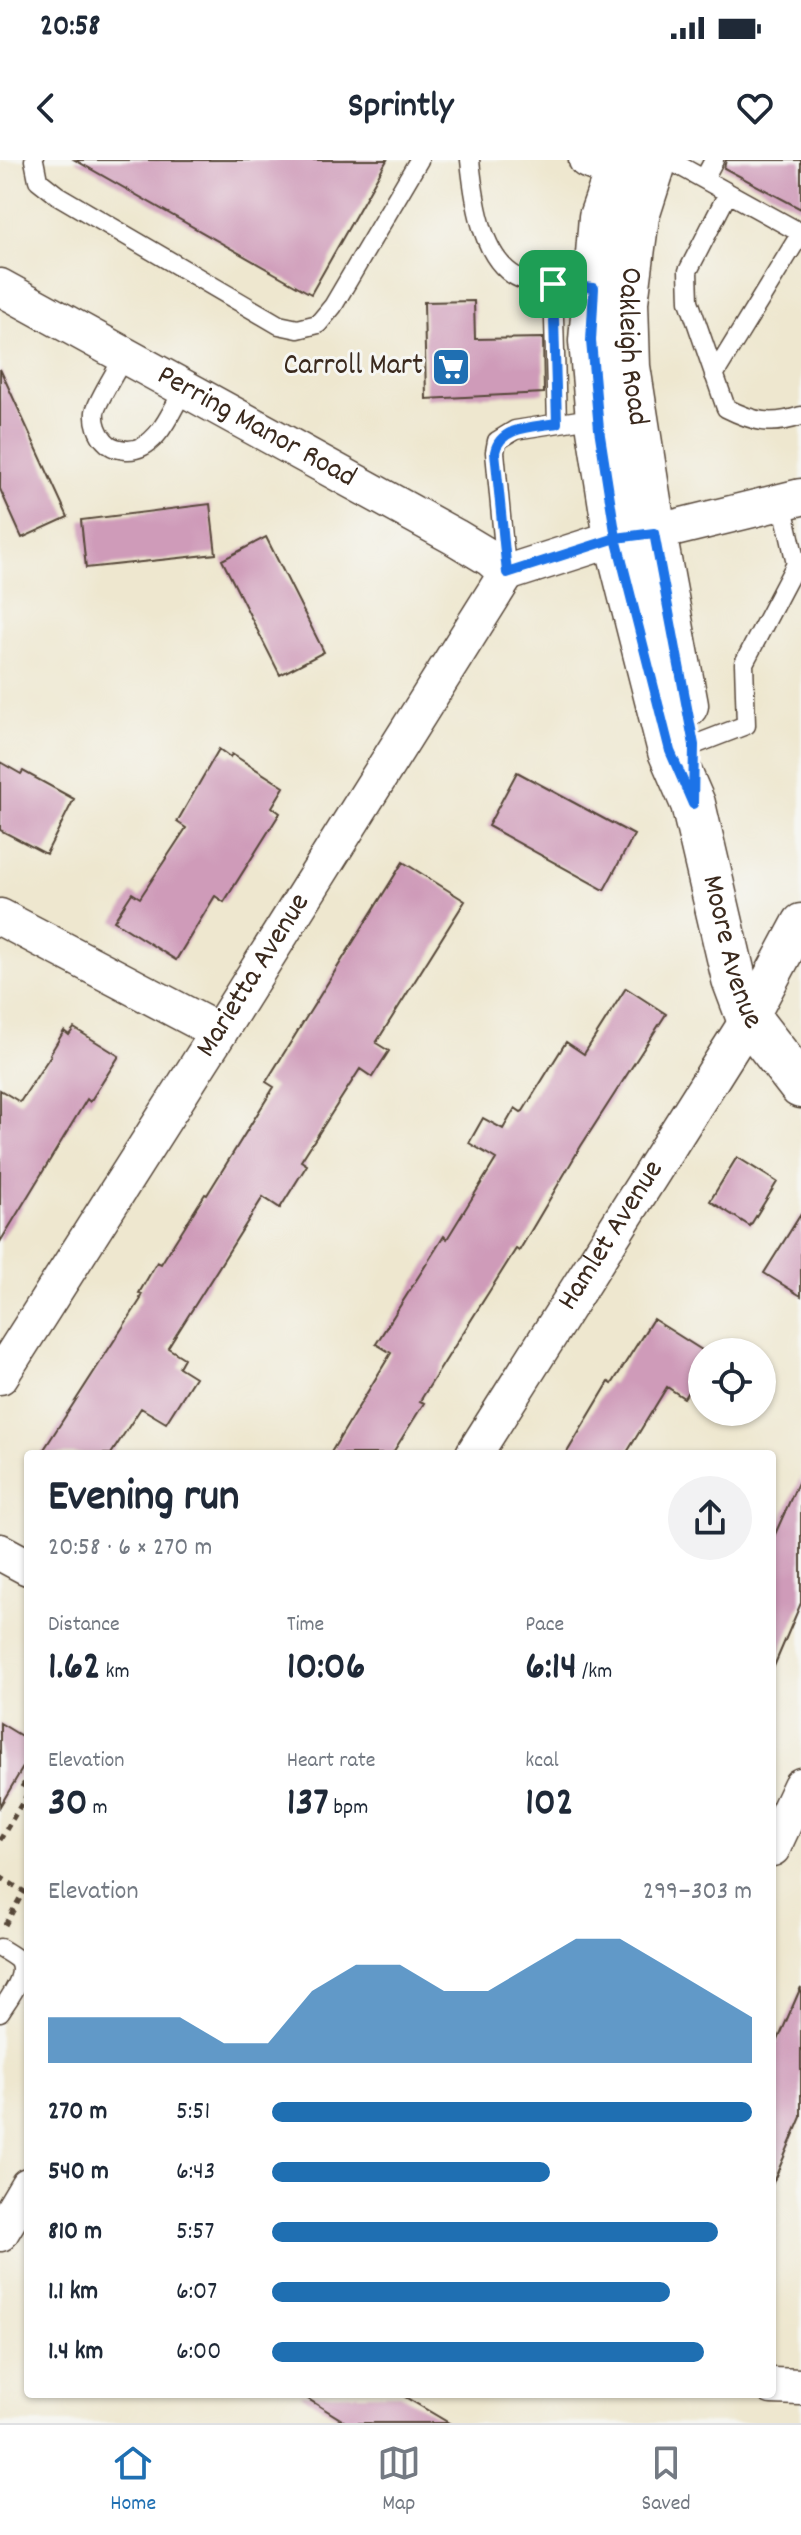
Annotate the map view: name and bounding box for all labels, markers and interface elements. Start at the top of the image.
text: 20:58 [40,7,100,50]
text: Sprintly [348,82,453,134]
icon: back [24,86,68,130]
icon: heart [733,86,777,130]
pin [519,250,587,318]
icon: arrive [531,262,575,306]
street label: Oakleigh Road [604,264,658,429]
place label: Carroll Mart [284,346,423,389]
supermarket icon: Carroll Mart [430,346,472,388]
street label: Perring Manor Road [148,355,363,500]
street label: Moore Avenue [689,871,772,1040]
street label: Marietta Avenue [186,885,322,1066]
street label: Hamlet Avenue [548,1152,676,1319]
map controls [688,1338,776,1426]
button: locate [688,1338,776,1426]
text: Evening run [48,1468,239,1531]
button: share [668,1476,752,1560]
text: 20:58 · 6 × 270 m [48,1530,212,1567]
text: Distance [48,1610,120,1641]
text: Time [287,1610,324,1641]
text: Pace [525,1610,564,1641]
text: 1.62 [48,1641,100,1698]
text: 10:06 [287,1641,365,1698]
text: 6:14 [525,1641,577,1698]
text: km [100,1657,130,1688]
text: /km [577,1657,612,1688]
text: Elevation [48,1746,125,1777]
text: Heart rate [287,1746,376,1777]
text: kcal [525,1746,559,1777]
text: 30 [48,1777,88,1834]
text: 137 [287,1777,329,1834]
text: 102 [525,1777,573,1834]
text: m [88,1793,108,1824]
text: bpm [329,1793,368,1824]
text: Elevation [48,1874,138,1911]
text: 299–303 m [643,1874,752,1911]
text: 270 m [48,2094,107,2131]
text: 5:51 [176,2094,210,2131]
text: 540 m [48,2154,109,2191]
text: 6:43 [176,2154,215,2191]
text: 810 m [48,2214,102,2251]
text: 5:57 [176,2214,214,2251]
text: 1.1 km [48,2274,98,2311]
text: 6:07 [176,2274,217,2311]
text: 1.4 km [48,2334,103,2371]
text: 6:00 [176,2334,221,2371]
tab: Home [110,2441,156,2520]
tab: Map [377,2441,421,2520]
tab: Saved [641,2441,691,2520]

